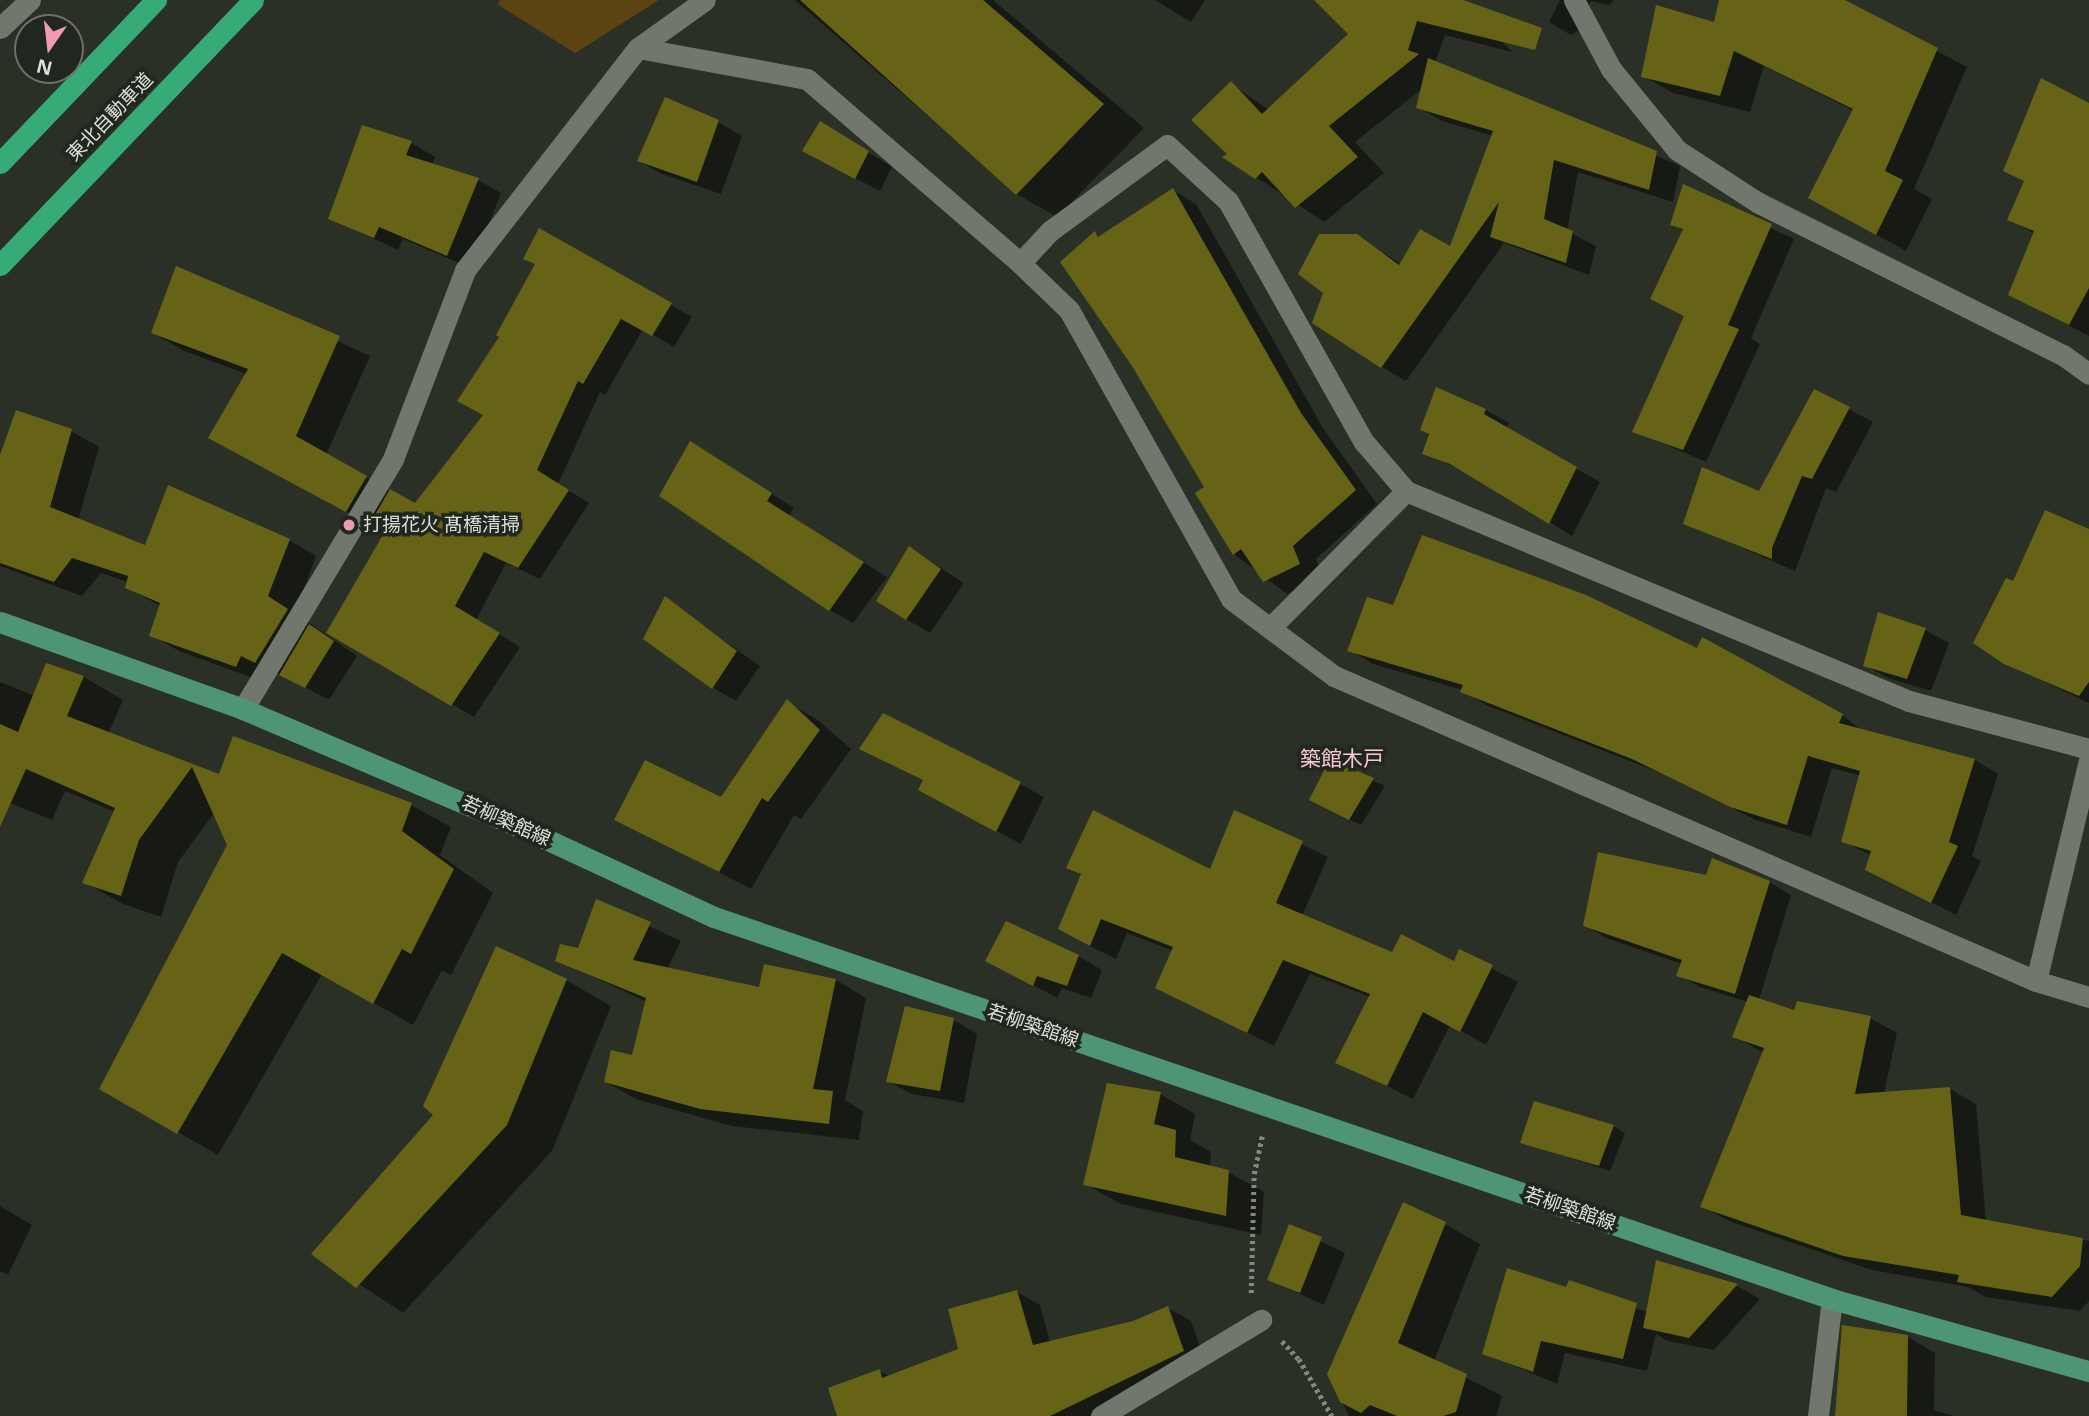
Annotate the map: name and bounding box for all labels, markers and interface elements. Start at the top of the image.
north arrow [14,14,84,84]
text: N [34,53,55,82]
street label: 東北自動車道 [62,68,158,166]
place label: 打揚花火 髙橋清掃 [363,514,520,536]
marker: 打揚花火 髙橋清掃 [341,517,357,533]
district label: 築館木戸 [1300,745,1384,771]
street label: 若柳築館線 [458,791,554,851]
street label: 若柳築館線 [984,1000,1082,1052]
street label: 若柳築館線 [1521,1183,1619,1235]

